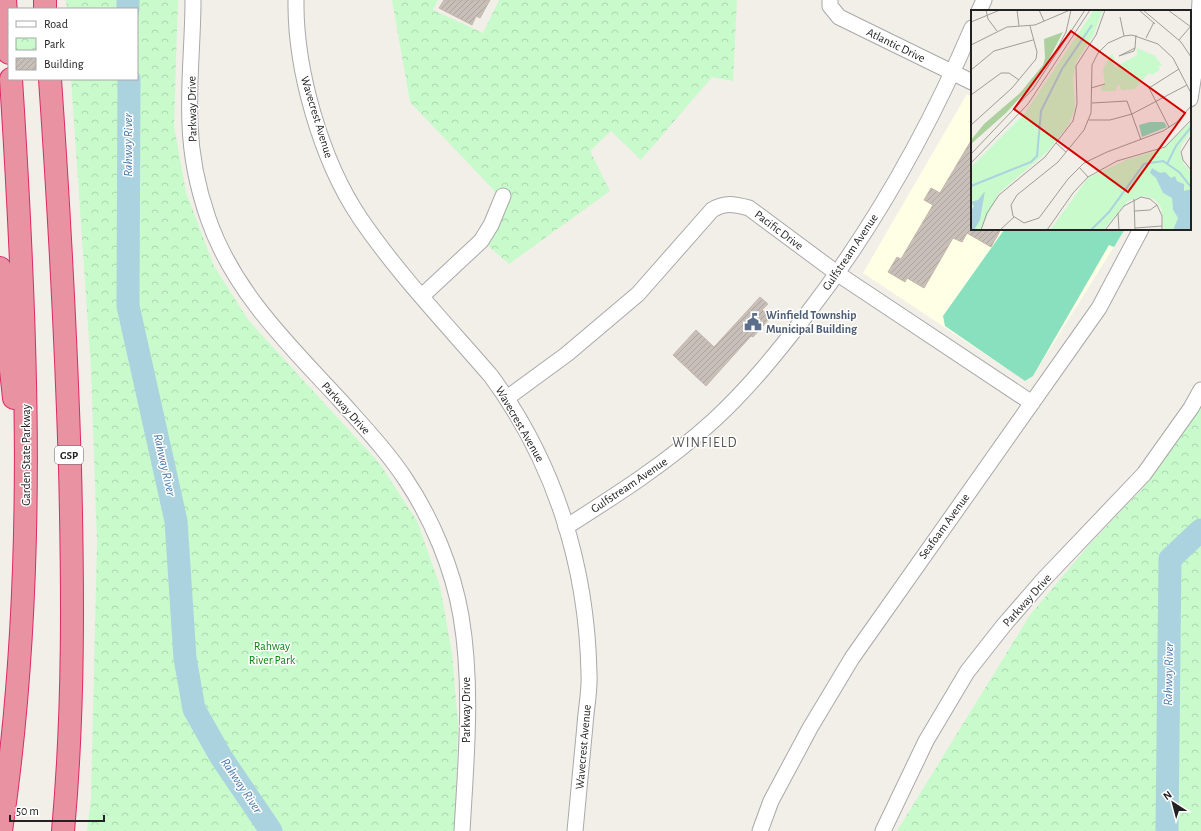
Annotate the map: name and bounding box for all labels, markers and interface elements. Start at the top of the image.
legend [8,8,138,80]
inset map [971,10,1191,230]
text: Road [44,18,68,30]
street label: Atlantic Drive [865,26,927,64]
text: Park [44,38,65,50]
text: Building [44,58,84,70]
street label: Wavecrest Avenue [299,75,335,159]
street label: Parkway Drive [185,76,200,142]
water label: Rahway River [122,113,135,177]
street label: Pacific Drive [753,208,805,252]
street label: Gulfstream Avenue [820,212,880,292]
place label: Winfield Township Municipal Building [766,309,858,335]
public building icon: Winfield Township Municipal Building [743,312,763,332]
street label: Parkway Drive [319,379,373,437]
street label: Wavecrest Avenue [494,384,546,464]
street label: Garden State Parkway [20,404,33,506]
water label: Rahway River [151,433,178,498]
district label: WINFIELD [672,436,738,450]
road number: GSP [55,446,83,464]
street label: Gulfstream Avenue [589,455,669,515]
street label: Seafoam Avenue [916,491,972,561]
street label: Parkway Drive [1000,571,1054,629]
park label: Rahway River Park [249,640,296,666]
water label: Rahway River [1162,641,1176,706]
street label: Parkway Drive [460,677,473,743]
street label: Wavecrest Avenue [573,704,593,790]
water label: Rahway River [218,756,265,817]
north arrow [1153,783,1193,823]
text: N [1161,789,1174,802]
scale bar [10,797,104,823]
text: 50 m [16,805,39,817]

